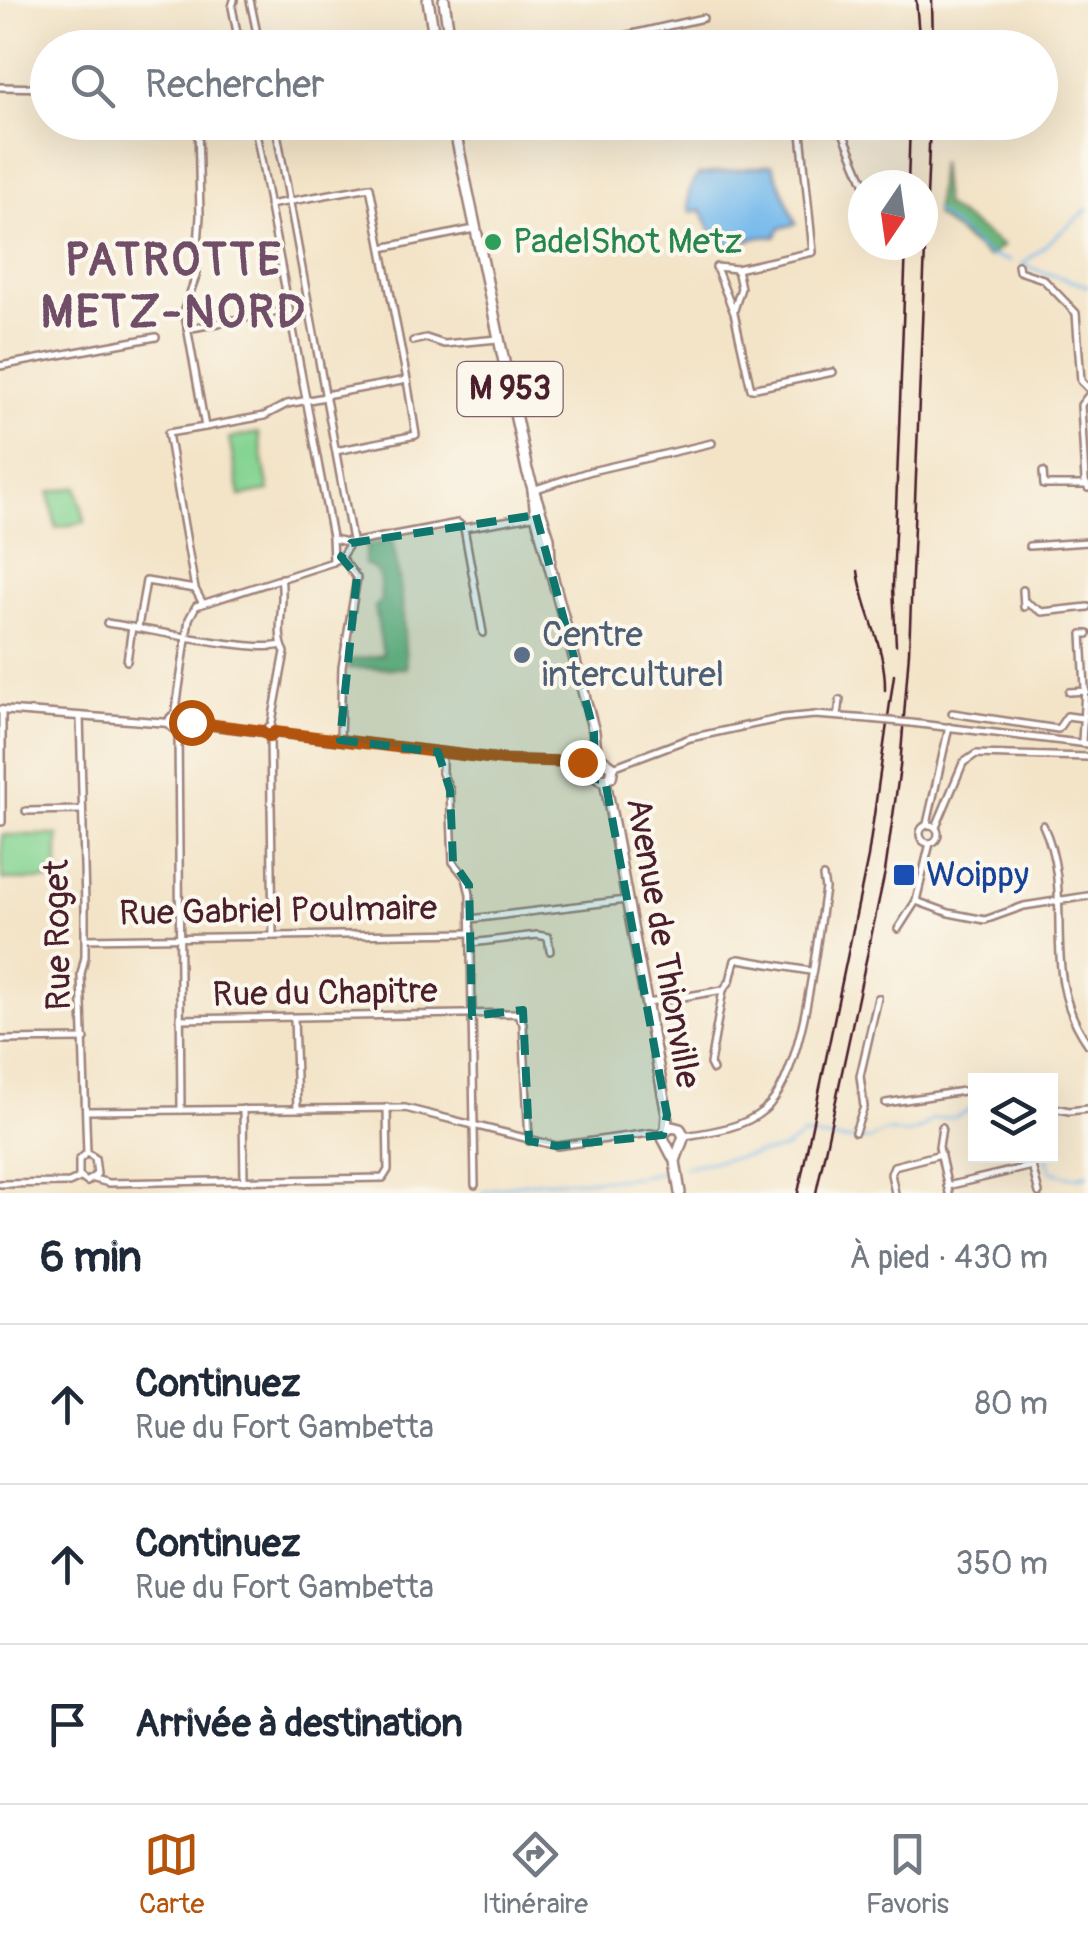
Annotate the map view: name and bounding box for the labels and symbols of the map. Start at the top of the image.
north arrow [848,170,938,260]
place label: PadelShot Metz [513,220,742,264]
marker: PadelShot Metz [482,231,504,253]
district label: PATROTTE METZ-NORD [41,233,307,341]
road number: M 953 [458,362,562,416]
place label: Centre interculturel [542,613,724,697]
marker: Centre interculturel [511,644,533,666]
route start [169,700,215,746]
route end [560,740,606,786]
street label: Avenue de Thionville [616,794,710,1092]
place label: Woippy [926,853,1029,897]
street label: Rue Roget [35,858,81,1011]
marker: Woippy [891,862,917,888]
street label: Rue Gabriel Poulmaire [119,886,437,936]
street label: Rue du Chapitre [212,969,438,1017]

